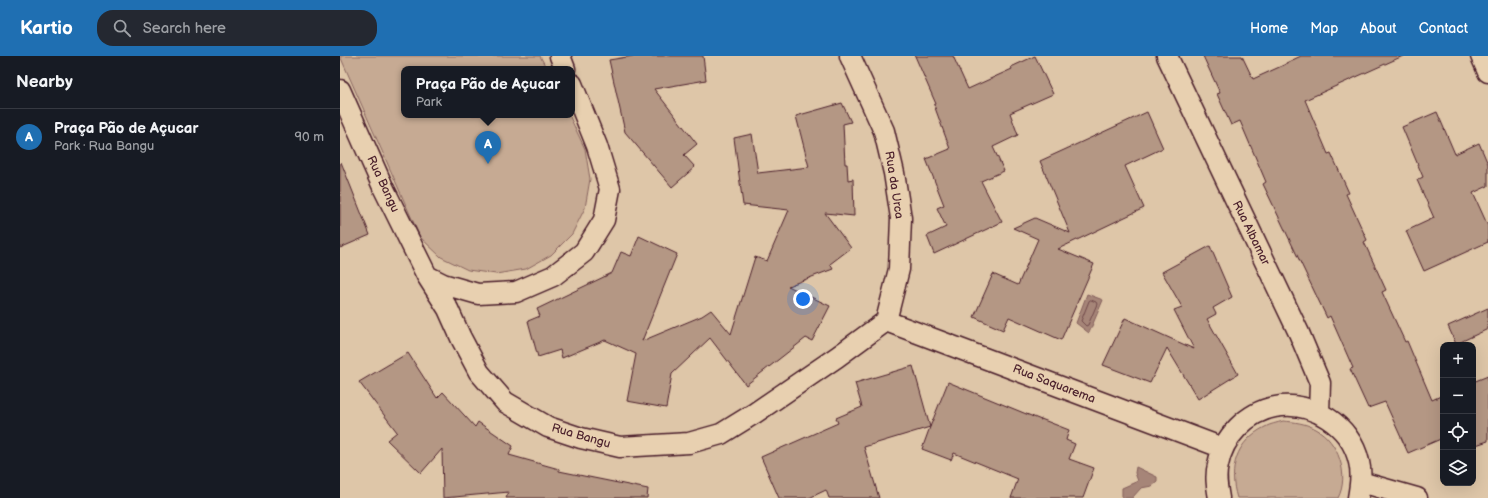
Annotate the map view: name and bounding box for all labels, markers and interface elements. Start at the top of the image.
search box [97,10,377,46]
text: Kartio [20,17,73,40]
icon: search [111,17,133,39]
text: Search here [143,19,226,38]
text: Home [1250,20,1288,37]
text: Map [1310,20,1338,37]
text: About [1360,20,1397,37]
text: Contact [1419,20,1468,37]
popup [401,66,575,118]
text: Nearby [16,72,73,92]
text: Praça Pão de Açucar [416,75,560,94]
text: Park [416,94,442,110]
text: Praça Pão de Açucar [54,119,198,138]
text: A [25,129,33,145]
text: 90 m [295,129,324,145]
pin: A [475,131,501,164]
text: Park · Rua Bangu [54,138,154,154]
street label: Rua da Urca [881,150,907,220]
street label: Rua Bangu [363,153,403,215]
street label: Rua Albamar [1229,198,1273,268]
your location [793,289,813,309]
map controls [1440,342,1476,486]
button: + [1440,342,1476,378]
street label: Rua Saquarema [1010,361,1098,407]
button: − [1440,378,1476,414]
button: locate [1440,414,1476,450]
street label: Rua Bangu [550,420,612,452]
button: layers [1440,450,1476,486]

